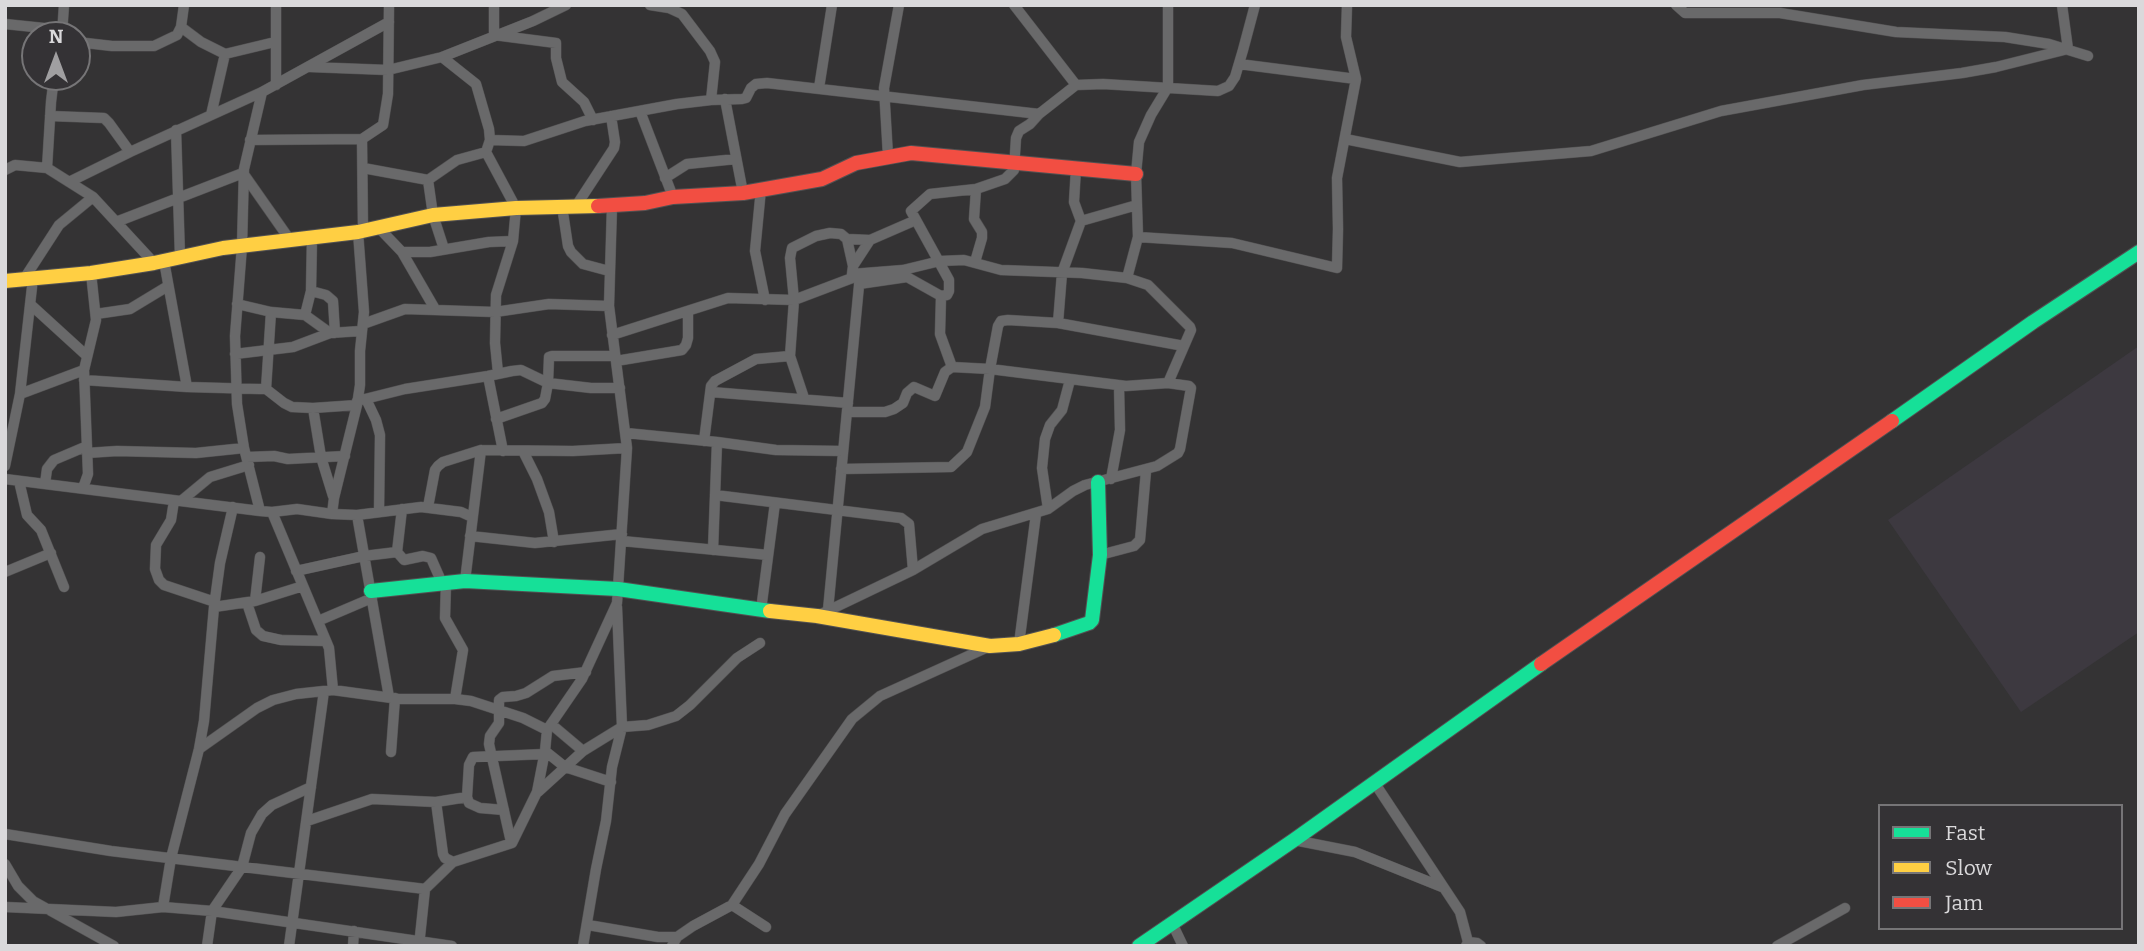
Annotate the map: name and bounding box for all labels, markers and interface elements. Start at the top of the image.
north arrow [21,21,91,91]
text: N [49,25,63,48]
legend [1878,804,2123,930]
text: Fast [1945,820,1985,846]
text: Slow [1945,855,1992,881]
text: Jam [1945,890,1983,916]

